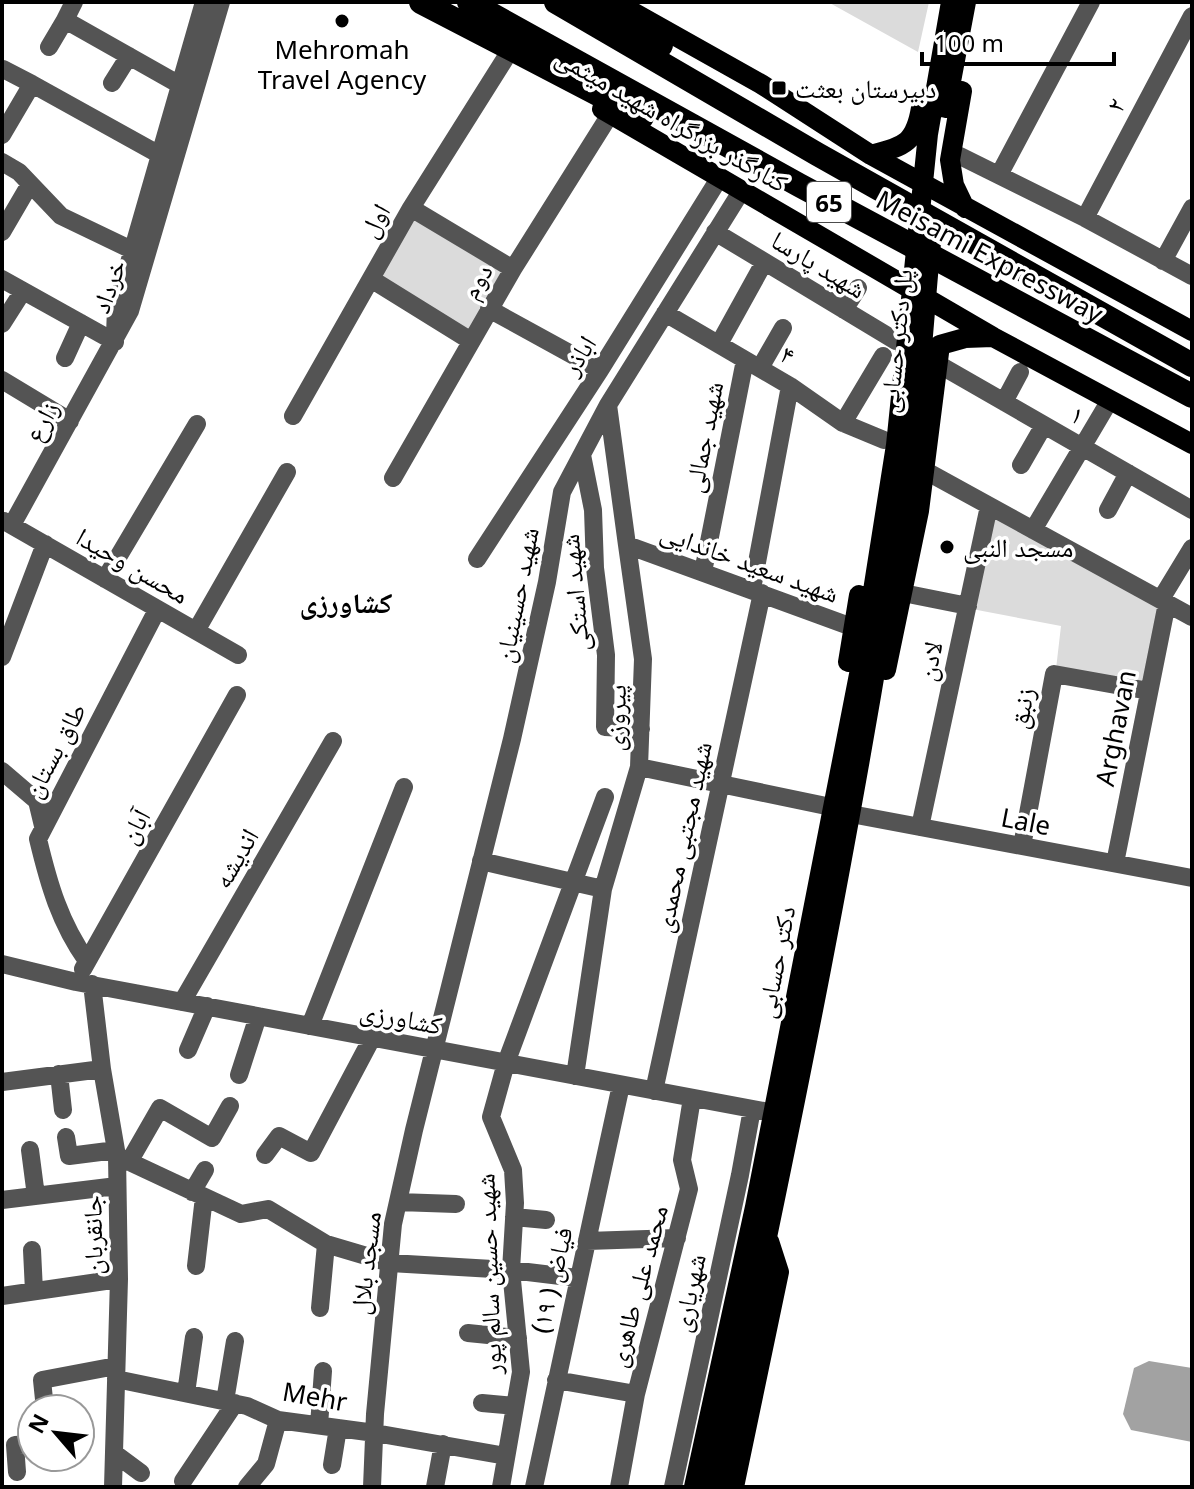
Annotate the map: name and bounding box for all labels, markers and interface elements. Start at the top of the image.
marker: Mehromah Travel Agency [333,12,351,30]
scale bar [922,16,1114,66]
text: 100 m [934,26,1004,59]
place label: Mehromah Travel Agency [258,31,427,97]
street label: کنارگذر بزرگراه شهید میثمی [550,38,795,200]
place label: دبیرستان بعثت [795,70,936,106]
marker: دبیرستان بعثت [770,79,788,97]
street label: ۲ [1096,91,1134,119]
street label: Meisami Expressway [870,181,1110,331]
road number: 65 [807,182,851,222]
street label: اول [350,196,398,244]
street label: شهید پارسا [765,222,873,306]
street label: خرداد [82,254,134,318]
street label: دوم [451,257,501,306]
street label: پل دکتر حسابی [870,267,920,415]
street label: اباذر [551,328,604,383]
street label: ۴ [774,335,802,373]
street label: شهید جمالی [675,378,731,496]
street label: زارع [15,394,67,448]
street label: ۱ [1064,395,1092,433]
street label: شهید سعید خاندایی [656,513,844,611]
street label: محسن وحیدا [70,518,196,612]
street label: شهید حسینیان [485,524,547,666]
place label: مسجد النبی [963,529,1073,565]
street label: شهید استکی [551,533,597,653]
marker: مسجد النبی [938,538,956,556]
district label: کشاورزی [300,583,392,621]
street label: لادن [907,638,951,684]
street label: Arghavan [1086,667,1144,789]
street label: پیروزی [596,684,634,752]
street label: زنبق [999,684,1043,732]
street label: طاق بستان [14,696,94,804]
street label: شهید مجتبی محمدی [644,738,720,936]
street label: Lale [998,799,1054,843]
street label: آبان [110,801,159,850]
street label: اندیشه [204,821,266,895]
street label: دکتر حسابی [746,903,804,1021]
street label: کشاورزی [357,991,445,1043]
street label: شهید حسین سالم پور [466,1173,510,1376]
street label: جانقربان [73,1195,111,1275]
street label: محمد علی طاهری [598,1201,676,1371]
street label: مسجد بلال [341,1209,389,1317]
street label: فیاض ( ۱۹) [521,1223,581,1337]
street label: شهریاری [662,1251,714,1335]
street label: Mehr [280,1373,350,1419]
north arrow [16,1393,96,1473]
text: N [20,1408,55,1438]

